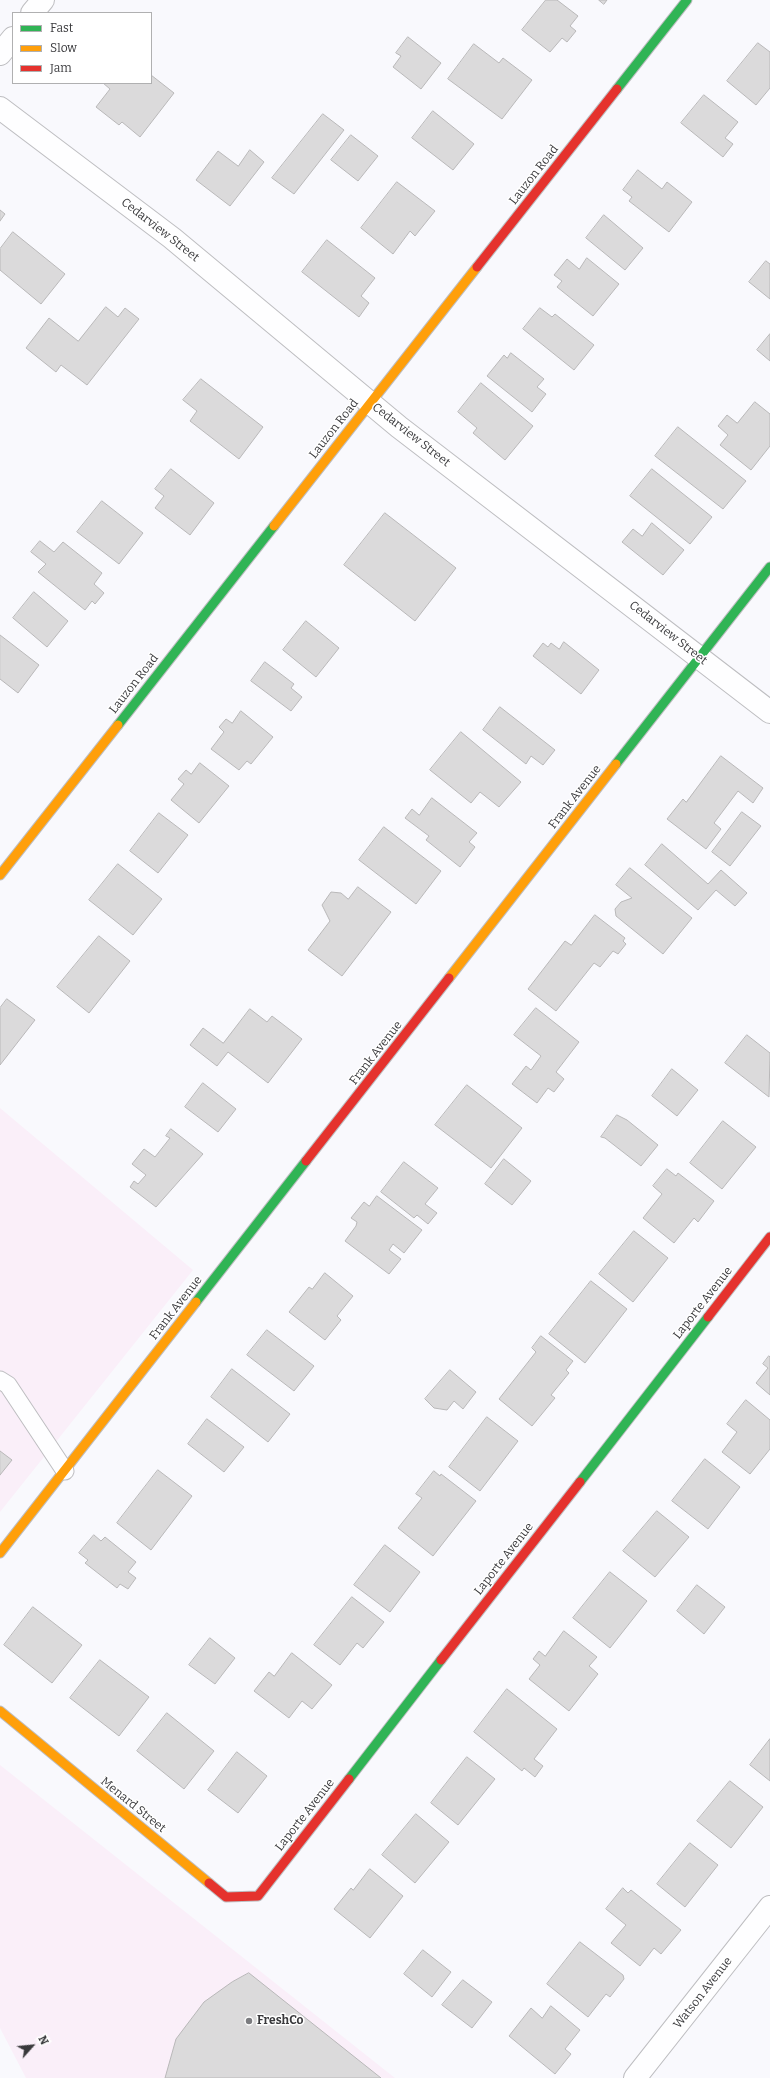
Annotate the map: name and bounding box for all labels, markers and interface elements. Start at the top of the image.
legend [12,12,152,84]
text: Fast [50,21,73,35]
text: Slow [50,41,77,55]
text: Jam [50,61,72,75]
street label: Lauzon Road [506,142,562,208]
street label: Cedarview Street [118,195,202,265]
street label: Lauzon Road [306,396,362,462]
street label: Cedarview Street [369,400,453,470]
street label: Cedarview Street [626,598,710,668]
street label: Lauzon Road [106,651,162,717]
street label: Frank Avenue [546,762,604,832]
street label: Frank Avenue [347,1018,405,1088]
street label: Laporte Avenue [670,1264,736,1342]
street label: Frank Avenue [147,1273,205,1343]
street label: Laporte Avenue [471,1520,537,1598]
street label: Menard Street [98,1774,168,1836]
street label: Laporte Avenue [272,1776,338,1854]
street label: Watson Avenue [671,1954,735,2032]
place label: FreshCo [257,2014,303,2028]
marker: FreshCo [244,2016,254,2026]
north arrow [12,2026,52,2066]
text: N [35,2034,51,2047]

